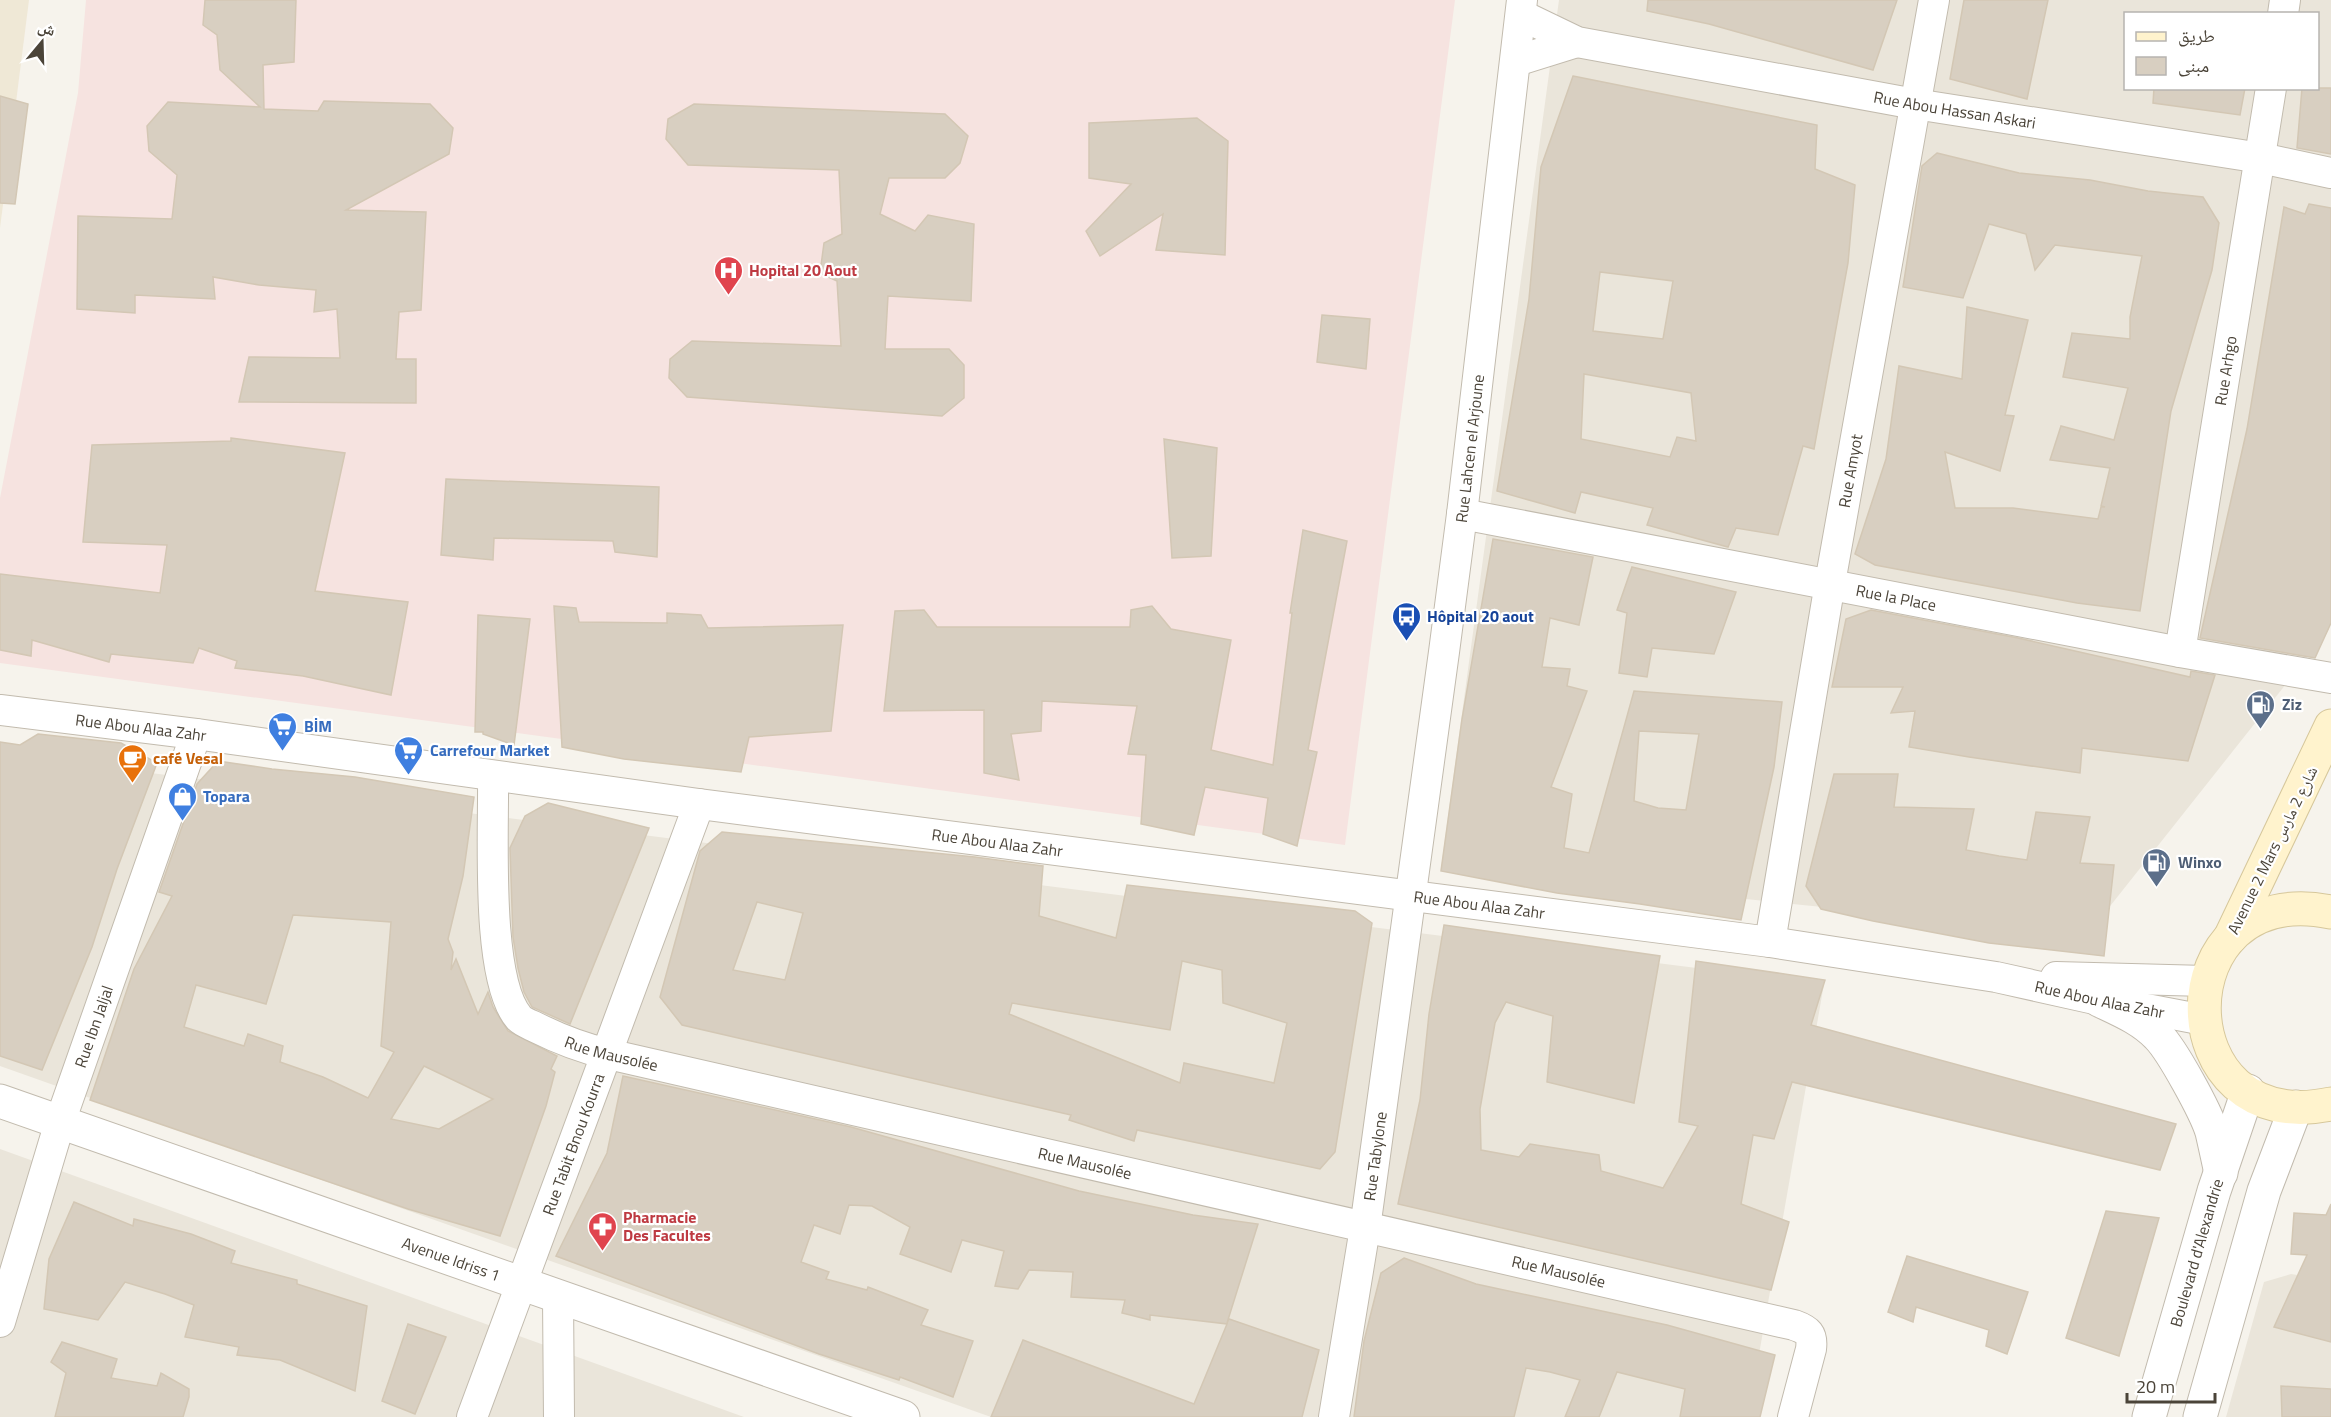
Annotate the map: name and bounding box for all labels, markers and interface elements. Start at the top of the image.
north arrow [12,12,72,72]
legend [2124,12,2319,90]
text: ش [35,14,59,42]
text: طريق [2178,22,2215,49]
text: مبنى [2178,52,2209,79]
street label: Rue Abou Hassan Askari [1872,85,2038,135]
hospital icon: Hopital 20 Aout [712,254,744,296]
place label: Hopital 20 Aout [749,258,857,282]
street label: Rue Arhgo [2208,334,2243,407]
street label: Rue Lahcen el Arjoune [1449,373,1490,524]
street label: Rue Amyot [1832,432,1868,509]
street label: Rue la Place [1854,578,1938,617]
bus stop icon: Hôpital 20 aout [1390,600,1422,642]
place label: Hôpital 20 aout [1427,604,1534,628]
fuel station icon: Ziz [2245,688,2277,730]
place label: Ziz [2282,692,2302,716]
street label: Rue Abou Alaa Zahr [74,707,209,747]
supermarket icon: BİM [267,710,299,752]
place label: BİM [304,714,332,738]
supermarket icon: Carrefour Market [393,734,425,776]
place label: Carrefour Market [430,738,550,762]
cafe icon: café Vesal [116,742,148,784]
place label: café Vesal [153,746,223,770]
street label: Avenue 2 Mars شارع 2 مارس [2221,762,2323,938]
shop icon: Topara [166,780,198,822]
place label: Topara [203,784,250,808]
street label: Rue Abou Alaa Zahr [930,822,1065,863]
fuel station icon: Winxo [2141,846,2173,888]
place label: Winxo [2178,850,2222,874]
street label: Rue Abou Alaa Zahr [1412,884,1547,925]
street label: Rue Abou Alaa Zahr [2033,974,2167,1024]
street label: Rue Ibn Jaljal [68,982,119,1071]
street label: Rue Mausolée [561,1030,660,1077]
street label: Rue Tabit Bnou Kourra [536,1070,610,1219]
street label: Rue Tabylone [1357,1110,1393,1202]
street label: Rue Mausolée [1036,1141,1134,1185]
street label: Boulevard d'Alexandrie [2164,1175,2229,1330]
place label: Pharmacie Des Facultes [623,1205,711,1247]
pharmacy icon: Pharmacie Des Facultes [586,1210,618,1252]
street label: Avenue Idriss 1 [399,1231,503,1287]
street label: Rue Mausolée [1509,1249,1608,1294]
scale bar [2127,1366,2216,1404]
text: 20 m [2136,1373,2175,1400]

